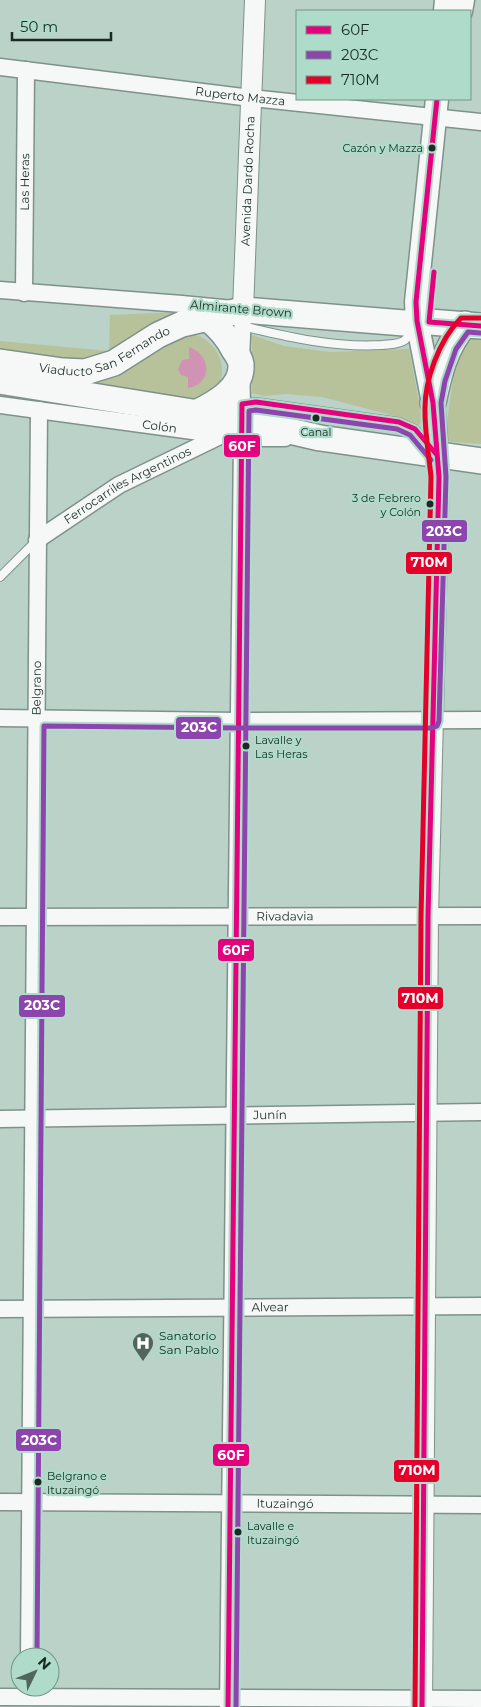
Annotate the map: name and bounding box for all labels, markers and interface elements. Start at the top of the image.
scale bar [12,10,111,42]
legend [296,10,471,100]
text: 50 m [20,17,58,36]
text: 60F [341,20,370,39]
text: 203C [341,45,379,64]
text: 710M [341,70,380,89]
street label: Ruperto Mazza [194,83,286,109]
street label: Avenida Dardo Rocha [237,116,258,246]
place label: Cazón y Mazza [342,141,423,155]
marker: Cazón y Mazza [427,143,437,153]
street label: Las Heras [17,153,32,211]
street label: Almirante Brown [190,297,293,320]
street label: Viaducto San Fernando [38,323,172,379]
marker: Canal [311,413,321,423]
street label: Colón [141,416,178,436]
place label: Canal [300,425,332,439]
line badge: 60F [223,434,261,458]
text: 60F [228,437,256,455]
street label: Ferrocarriles Argentinos [61,443,194,527]
place label: 3 de Febrero y Colón [352,491,421,519]
marker: 3 de Febrero y Colón [425,499,435,509]
line badge: 203C [421,519,468,543]
text: 203C [426,522,462,540]
line badge: 710M [405,551,453,575]
text: 710M [410,553,448,571]
street label: Belgrano [29,661,44,716]
line badge: 203C [175,716,222,740]
text: 203C [181,718,217,736]
place label: Lavalle y Las Heras [255,733,308,761]
marker: Lavalle y Las Heras [241,741,251,751]
street label: Rivadavia [256,908,314,923]
line badge: 60F [217,938,255,962]
text: 60F [222,941,250,959]
line badge: 710M [397,986,444,1010]
text: 710M [401,989,439,1007]
line badge: 203C [18,994,66,1018]
text: 203C [24,996,60,1014]
street label: Junín [252,1107,287,1122]
street label: Alvear [251,1299,289,1314]
place label: Sanatorio San Pablo [159,1328,219,1357]
hospital icon: Sanatorio San Pablo [131,1331,155,1362]
line badge: 203C [15,1428,62,1452]
text: 203C [21,1431,57,1449]
line badge: 60F [212,1443,250,1467]
text: 60F [217,1446,245,1464]
line badge: 710M [393,1459,440,1483]
text: 710M [398,1461,436,1479]
place label: Belgrano e Ituzaingó [47,1469,107,1497]
marker: Belgrano e Ituzaingó [33,1477,43,1487]
street label: Ituzaingó [256,1496,314,1511]
place label: Lavalle e Ituzaingó [247,1519,299,1547]
marker: Lavalle e Ituzaingó [233,1527,243,1537]
north arrow [10,1647,60,1697]
text: N [34,1653,55,1673]

